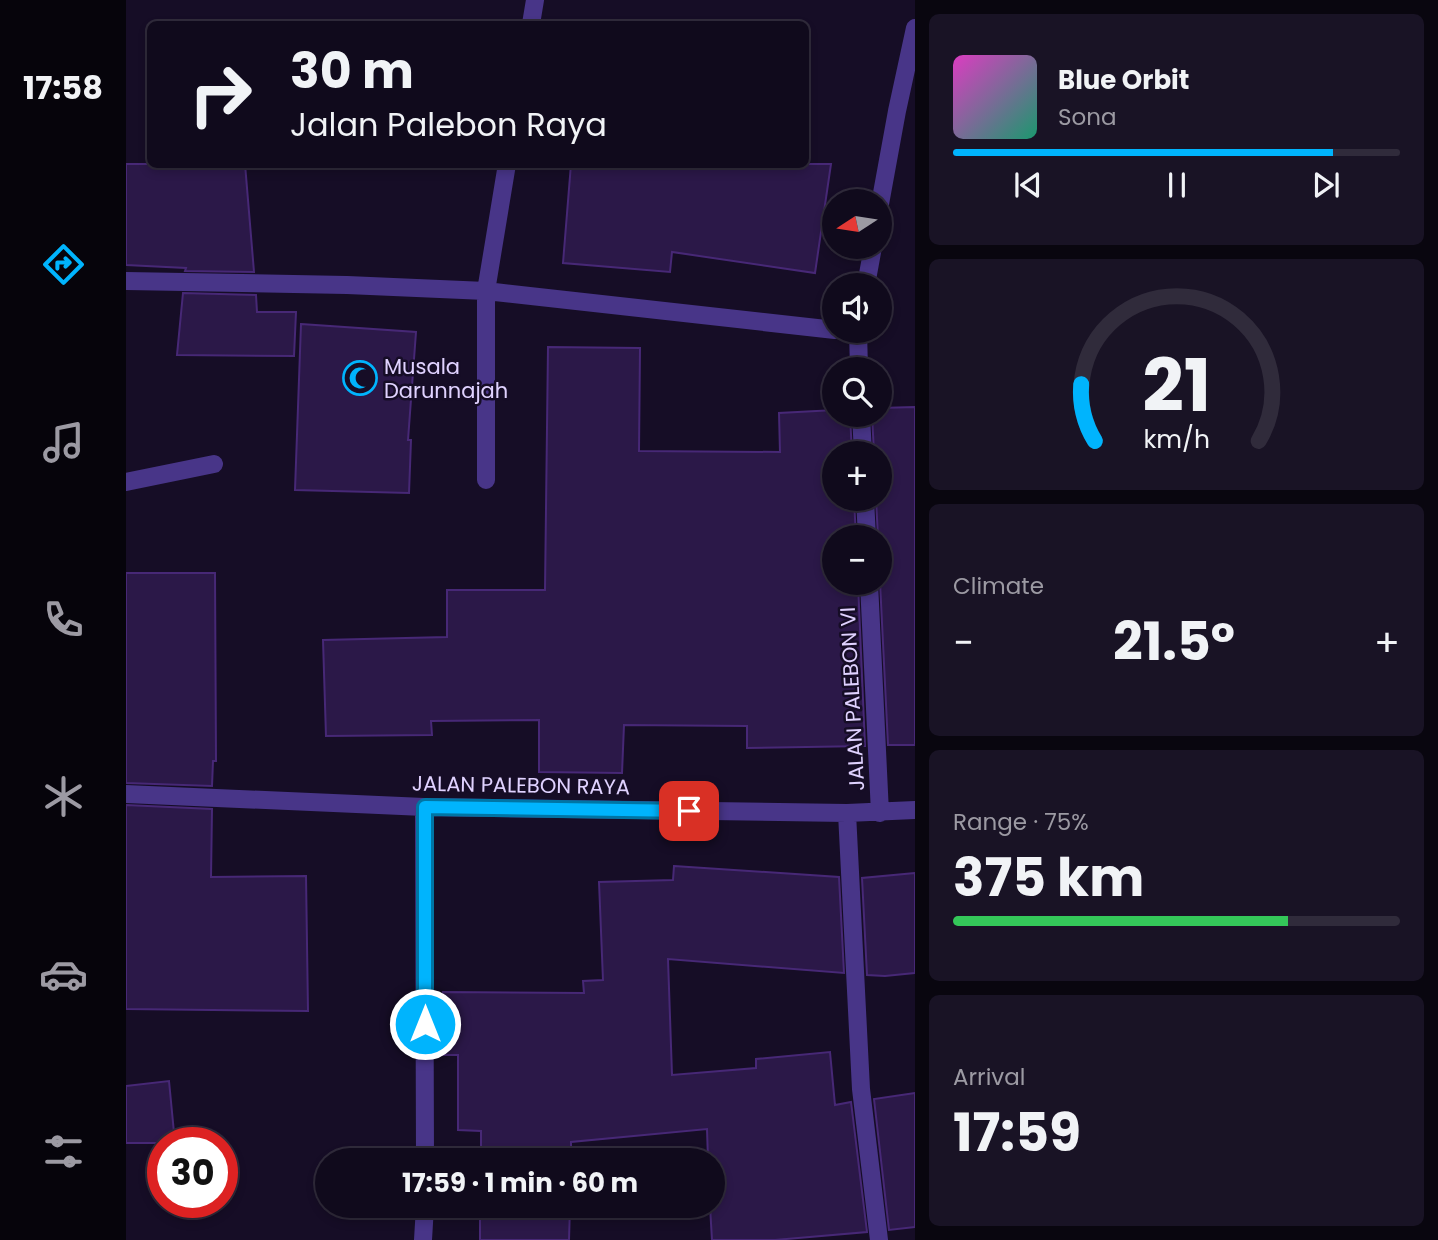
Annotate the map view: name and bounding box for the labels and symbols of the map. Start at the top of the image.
north arrow [822,189,892,259]
place label: Musala Darunnajah [384,352,508,405]
mosque icon: Musala Darunnajah [341,359,379,397]
street label: JALAN PALEBON VI [833,606,871,792]
street label: JALAN PALEBON RAYA [412,769,630,801]
pin [659,781,719,841]
position arrow [388,987,462,1061]
speed limit sign: 30 [147,1127,238,1218]

